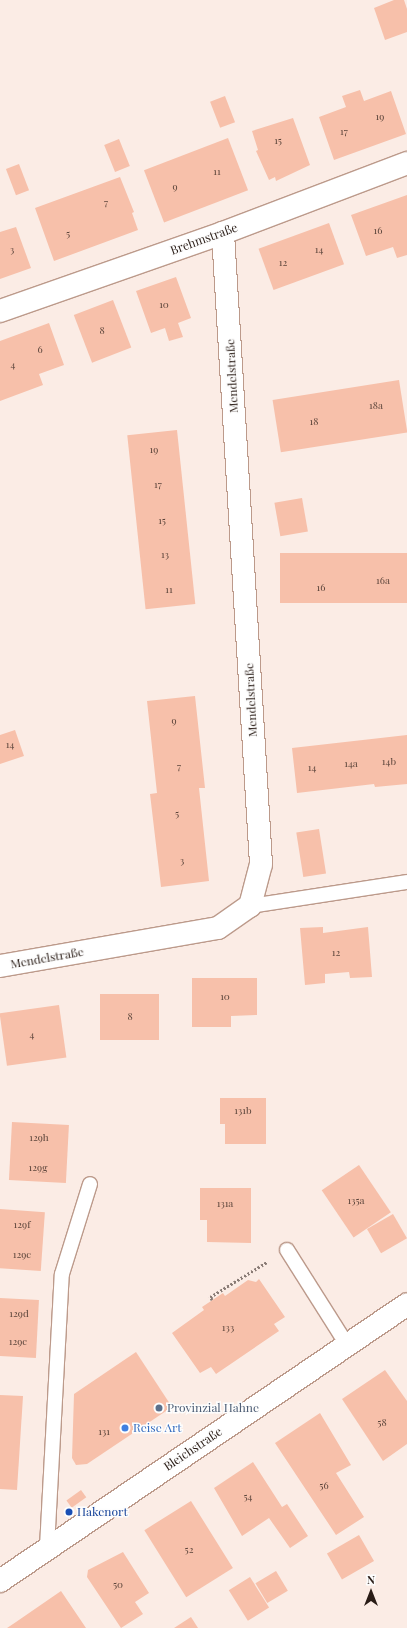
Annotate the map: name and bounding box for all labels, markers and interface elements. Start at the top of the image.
house number: 19 [376,111,384,123]
house number: 17 [340,126,348,138]
house number: 15 [274,135,282,147]
house number: 11 [213,166,221,178]
house number: 9 [172,181,178,193]
house number: 7 [104,197,108,209]
street label: Brehmstraße [169,220,239,258]
house number: 16 [374,225,382,237]
house number: 5 [66,228,70,240]
house number: 3 [10,244,14,256]
house number: 14 [315,244,323,256]
house number: 12 [279,257,287,269]
house number: 10 [159,299,169,311]
house number: 8 [99,325,105,337]
street label: Mendelstraße [223,339,241,413]
house number: 6 [37,344,43,356]
house number: 4 [11,359,15,371]
house number: 18a [369,400,383,412]
house number: 18 [310,416,318,428]
house number: 19 [150,444,158,456]
house number: 17 [154,479,162,491]
house number: 15 [158,515,166,527]
house number: 13 [161,549,169,561]
house number: 16a [376,575,390,587]
house number: 16 [317,582,325,594]
house number: 11 [165,584,173,596]
street label: Mendelstraße [242,663,260,737]
house number: 9 [171,715,177,727]
house number: 14 [6,739,14,751]
house number: 14b [382,756,396,768]
house number: 14a [344,758,358,770]
house number: 7 [177,761,181,773]
house number: 14 [308,762,316,774]
house number: 5 [175,808,179,820]
house number: 3 [180,855,184,867]
street label: Mendelstraße [9,944,85,972]
house number: 12 [332,947,340,959]
house number: 10 [220,991,230,1003]
house number: 8 [127,1011,133,1023]
house number: 4 [30,1029,34,1041]
house number: 131b [234,1105,252,1117]
house number: 129h [29,1132,49,1144]
house number: 129g [29,1162,47,1174]
house number: 135a [347,1195,365,1207]
house number: 131a [217,1198,233,1210]
house number: 129f [14,1219,30,1231]
house number: 129e [13,1249,31,1261]
house number: 129d [9,1308,29,1320]
house number: 133 [222,1322,234,1334]
house number: 129c [9,1336,27,1348]
place label: Provinzial Hahne [167,1401,259,1415]
marker: Provinzial Hahne [154,1403,164,1413]
house number: 58 [377,1417,387,1429]
place label: Reise Art [133,1421,182,1435]
marker: Reise Art [120,1423,130,1433]
street label: Bleichstraße [161,1424,225,1474]
house number: 131 [98,1426,110,1438]
house number: 56 [319,1480,329,1492]
house number: 54 [243,1491,253,1503]
place label: Hakenort [77,1505,128,1519]
marker: Hakenort [64,1507,74,1517]
house number: 52 [185,1544,193,1556]
north arrow [351,1572,391,1612]
text: N [367,1572,375,1587]
house number: 50 [113,1579,123,1591]

